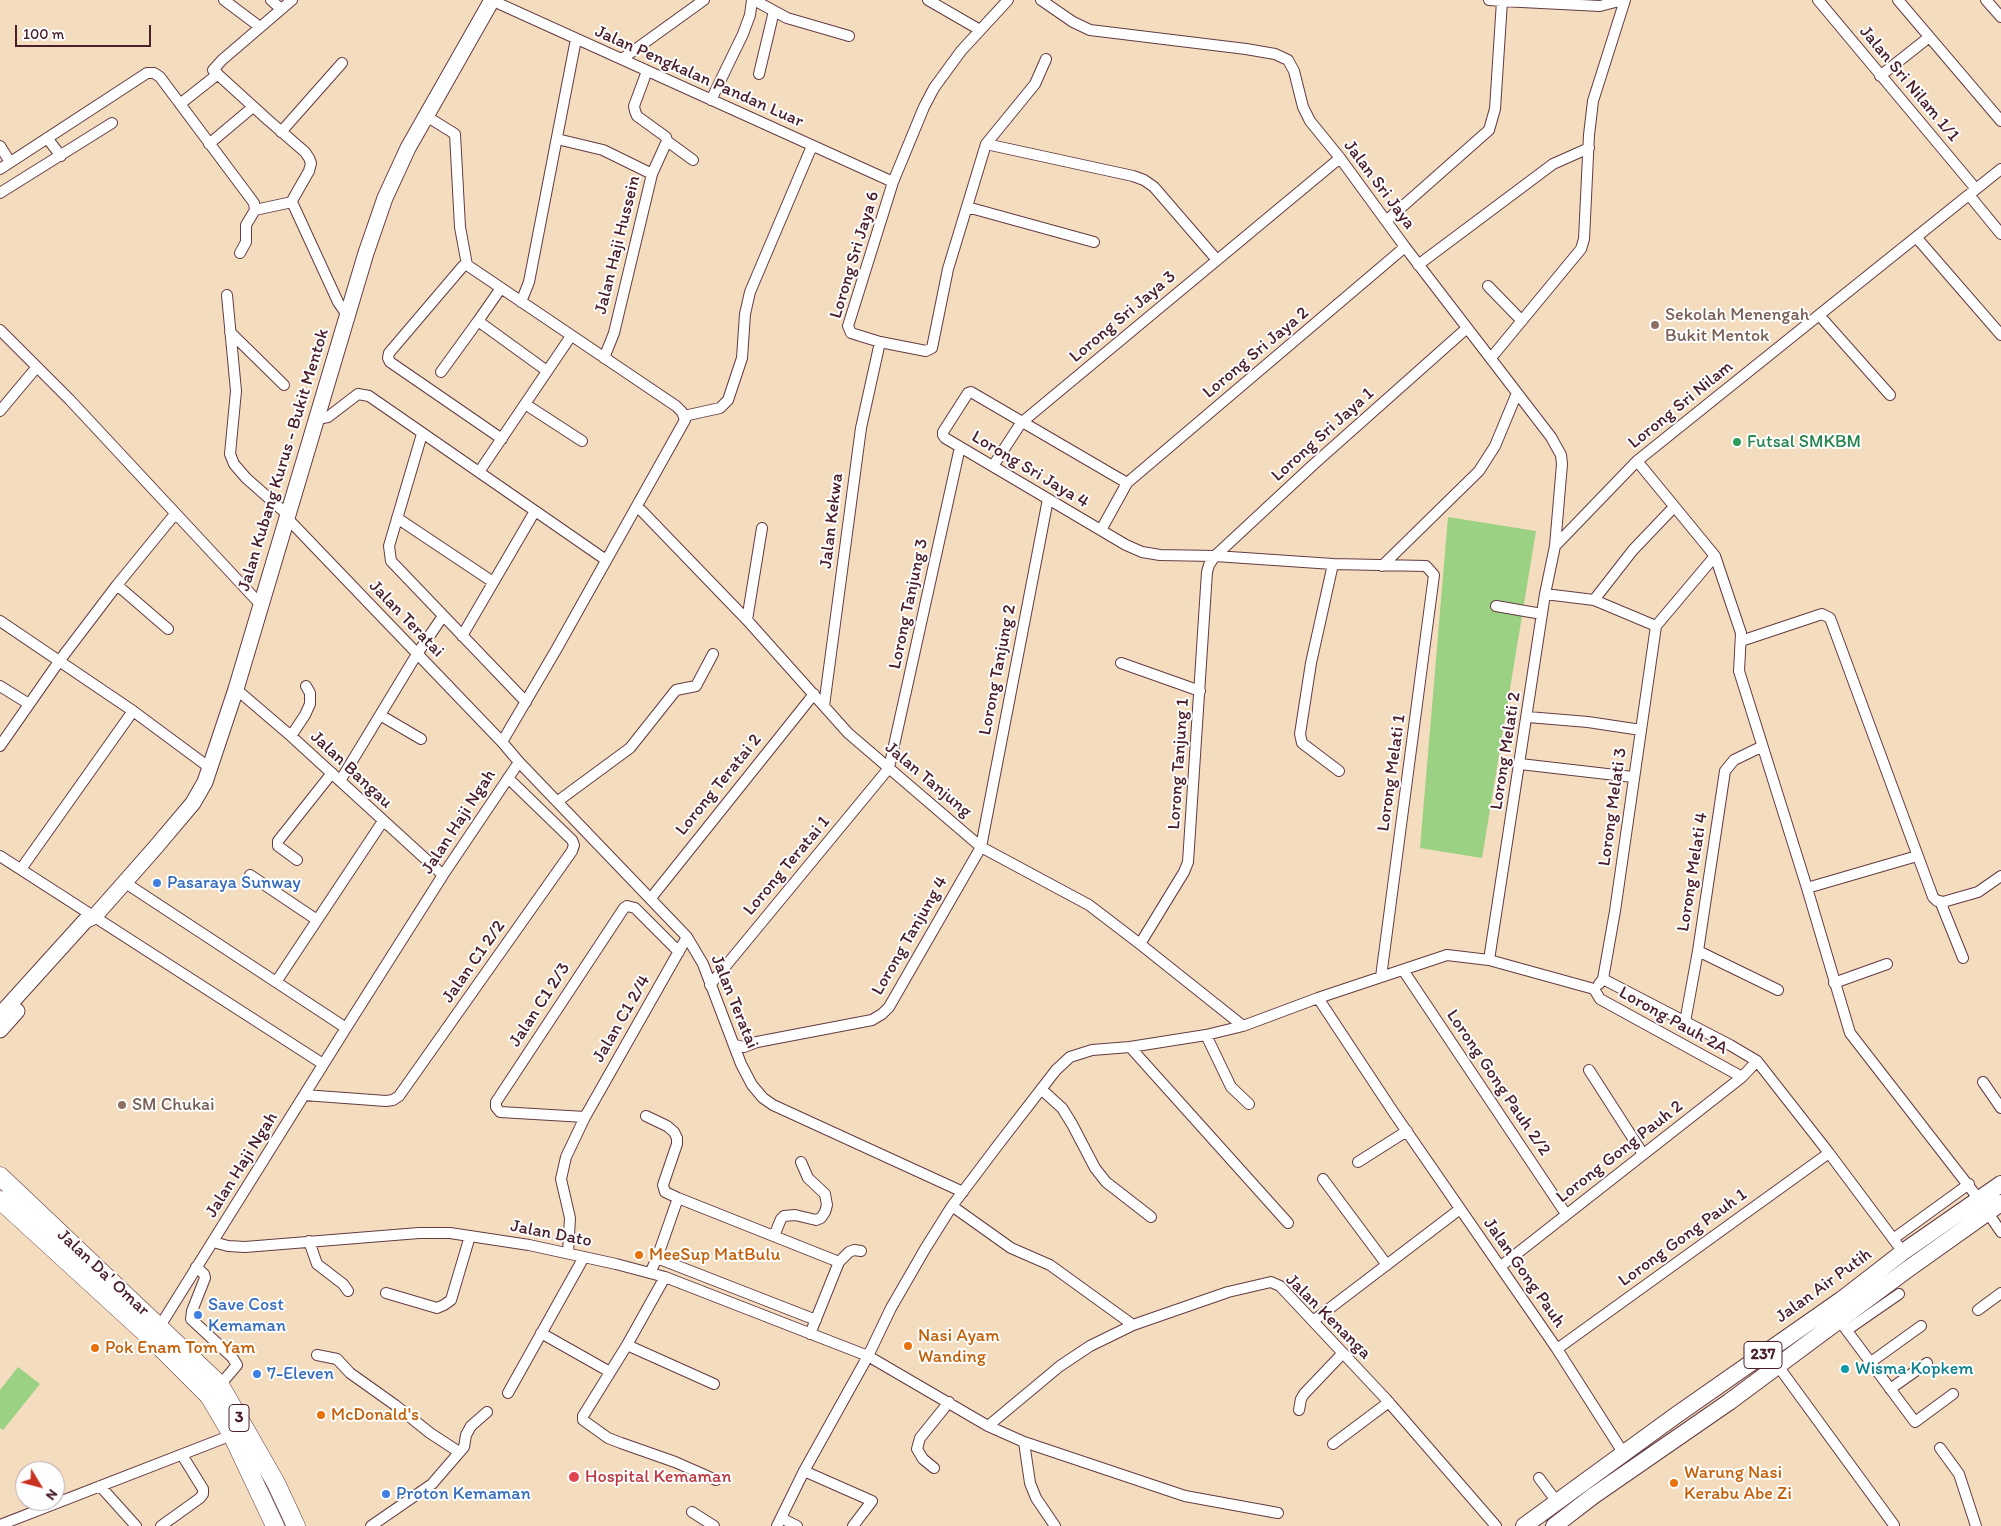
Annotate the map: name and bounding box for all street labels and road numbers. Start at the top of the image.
street label: Jalan Pengkalan Pandan Luar [591,21,807,133]
street label: Jalan Sri Nilam 1/1 [1854,22,1964,146]
street label: Jalan Sri Jaya [1338,136,1420,234]
street label: Jalan Haji Hussein [590,173,646,317]
street label: Lorong Sri Jaya 6 [825,189,885,321]
street label: Lorong Sri Jaya 3 [1065,266,1181,368]
street label: Lorong Sri Jaya 2 [1199,302,1313,404]
street label: Jalan Kubang Kurus - Bukit Mentok [234,326,334,594]
street label: Lorong Sri Nilam [1624,356,1738,454]
street label: Lorong Sri Jaya 1 [1267,383,1379,487]
street label: Lorong Sri Jaya 4 [967,426,1093,514]
street label: Jalan Kekwa [815,472,849,570]
street label: Lorong Tanjung 3 [885,537,933,671]
street label: Jalan Teratai [364,576,448,662]
street label: Lorong Tanjung 2 [975,603,1021,737]
street label: Lorong Melati 2 [1486,691,1526,811]
street label: Lorong Tanjung 1 [1164,698,1194,830]
street label: Lorong Melati 1 [1373,713,1411,833]
street label: Jalan Bangau [305,726,397,814]
street label: Lorong Teratai 2 [671,730,767,840]
street label: Jalan Tanjung [880,737,976,823]
street label: Lorong Melati 3 [1594,746,1632,868]
street label: Jalan Haji Ngah [417,766,501,878]
street label: Lorong Melati 4 [1673,811,1713,933]
street label: Lorong Teratai 1 [739,812,835,920]
street label: Lorong Tanjung 4 [867,873,953,999]
street label: Jalan C1 2/2 [438,917,510,1007]
street label: Jalan Teratai [705,952,763,1052]
street label: Jalan C1 2/3 [505,959,575,1051]
street label: Jalan C1 2/4 [588,972,656,1066]
street label: Lorong Pauh 2A [1615,982,1731,1060]
street label: Lorong Gong Pauh 2/2 [1441,1006,1555,1160]
street label: Lorong Gong Pauh 2 [1552,1096,1688,1208]
street label: Jalan Haji Ngah [201,1108,283,1222]
street label: Lorong Gong Pauh 1 [1615,1184,1751,1292]
street label: Jalan Gong Pauh [1478,1214,1570,1332]
street label: Jalan Dato [508,1216,594,1252]
street label: Jalan Da' Omar [52,1225,154,1321]
street label: Jalan Air Putih [1772,1244,1876,1328]
street label: Jalan Kenanga [1281,1270,1375,1364]
road number: 237 [1744,1342,1782,1368]
road number: 3 [229,1405,249,1432]

